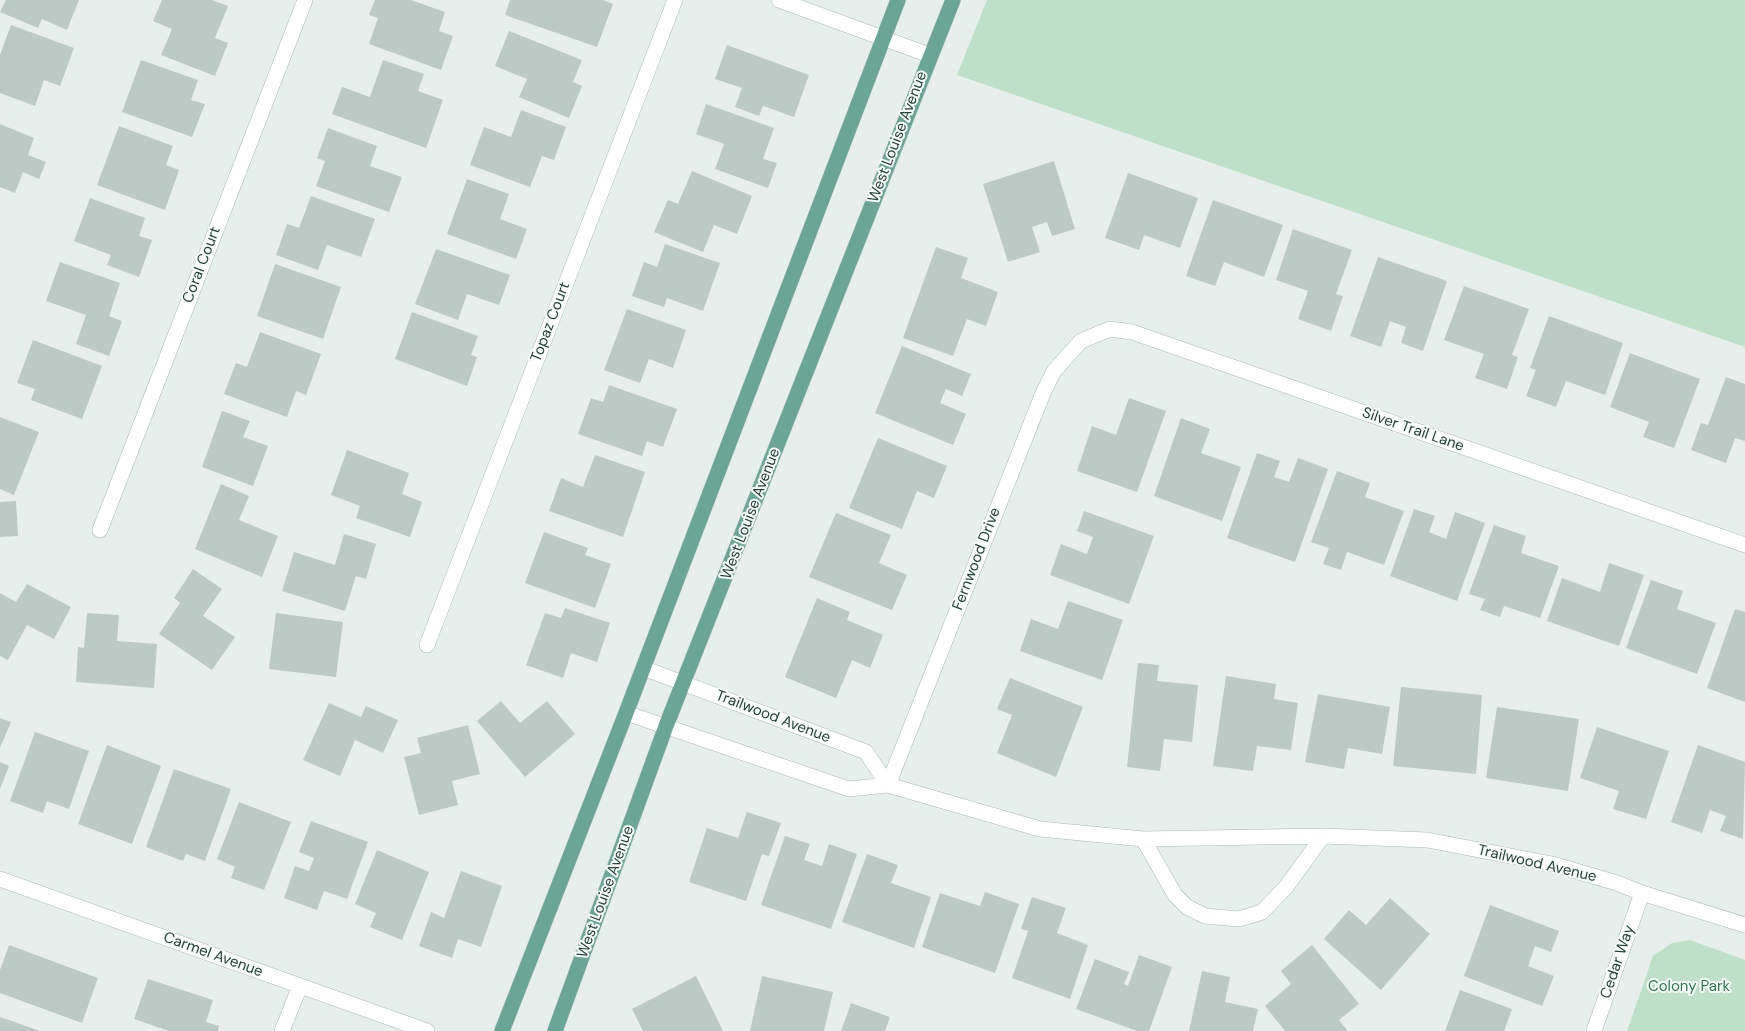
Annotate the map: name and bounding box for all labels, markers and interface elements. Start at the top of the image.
street label: West Louise Avenue [865,69,931,205]
street label: Coral Court [179,224,225,306]
street label: Topaz Court [528,280,574,364]
street label: Silver Trail Lane [1360,404,1466,456]
street label: West Louise Avenue [718,446,784,582]
street label: Fernwood Drive [949,505,1005,613]
street label: Trailwood Avenue [713,687,833,747]
street label: West Louise Avenue [574,824,638,960]
street label: Trailwood Avenue [1476,842,1598,886]
street label: Cedar Way [1597,923,1639,1001]
street label: Carmel Avenue [161,929,265,981]
park label: Colony Park [1648,978,1730,996]

